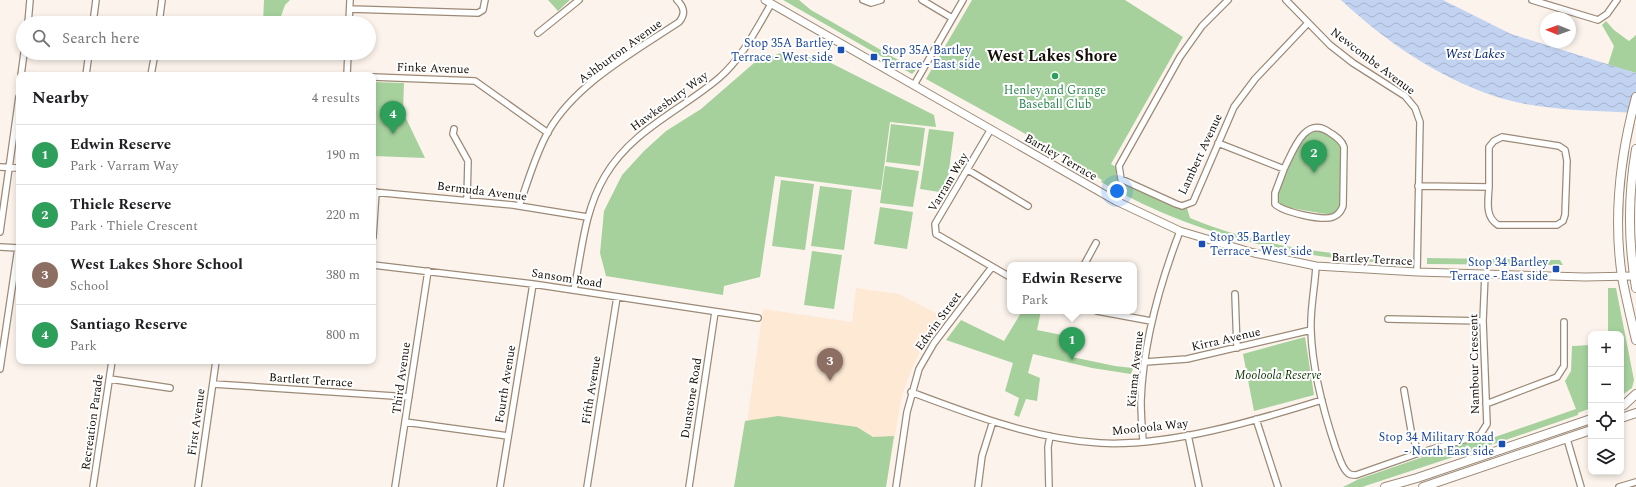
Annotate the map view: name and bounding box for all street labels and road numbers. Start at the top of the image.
street label: Ashburton Avenue [574,14,666,88]
street label: Newcombe Avenue [1326,23,1419,100]
street label: Finke Avenue [396,58,470,79]
street label: Hawkesbury Way [626,66,713,136]
street label: Lambert Avenue [1173,110,1228,198]
street label: Bartley Terrace [1021,129,1101,186]
street label: Varram Way [923,148,974,215]
street label: Bermuda Avenue [436,177,528,206]
street label: Bartley Terrace [1331,248,1413,271]
street label: Sansom Road [530,264,604,294]
street label: Edwin Street [910,288,966,355]
street label: Nambour Crescent [1464,314,1485,414]
street label: Kirra Avenue [1190,322,1263,357]
street label: Kiama Avenue [1122,330,1149,408]
street label: Third Avenue [387,340,416,415]
street label: Fourth Avenue [490,343,521,425]
street label: Fifth Avenue [577,354,606,426]
street label: Dunstone Road [676,356,707,440]
street label: Bartlett Terrace [268,368,354,393]
street label: Recreation Parade [76,373,109,471]
street label: First Avenue [182,387,211,457]
street label: Mooloola Way [1111,414,1190,441]

